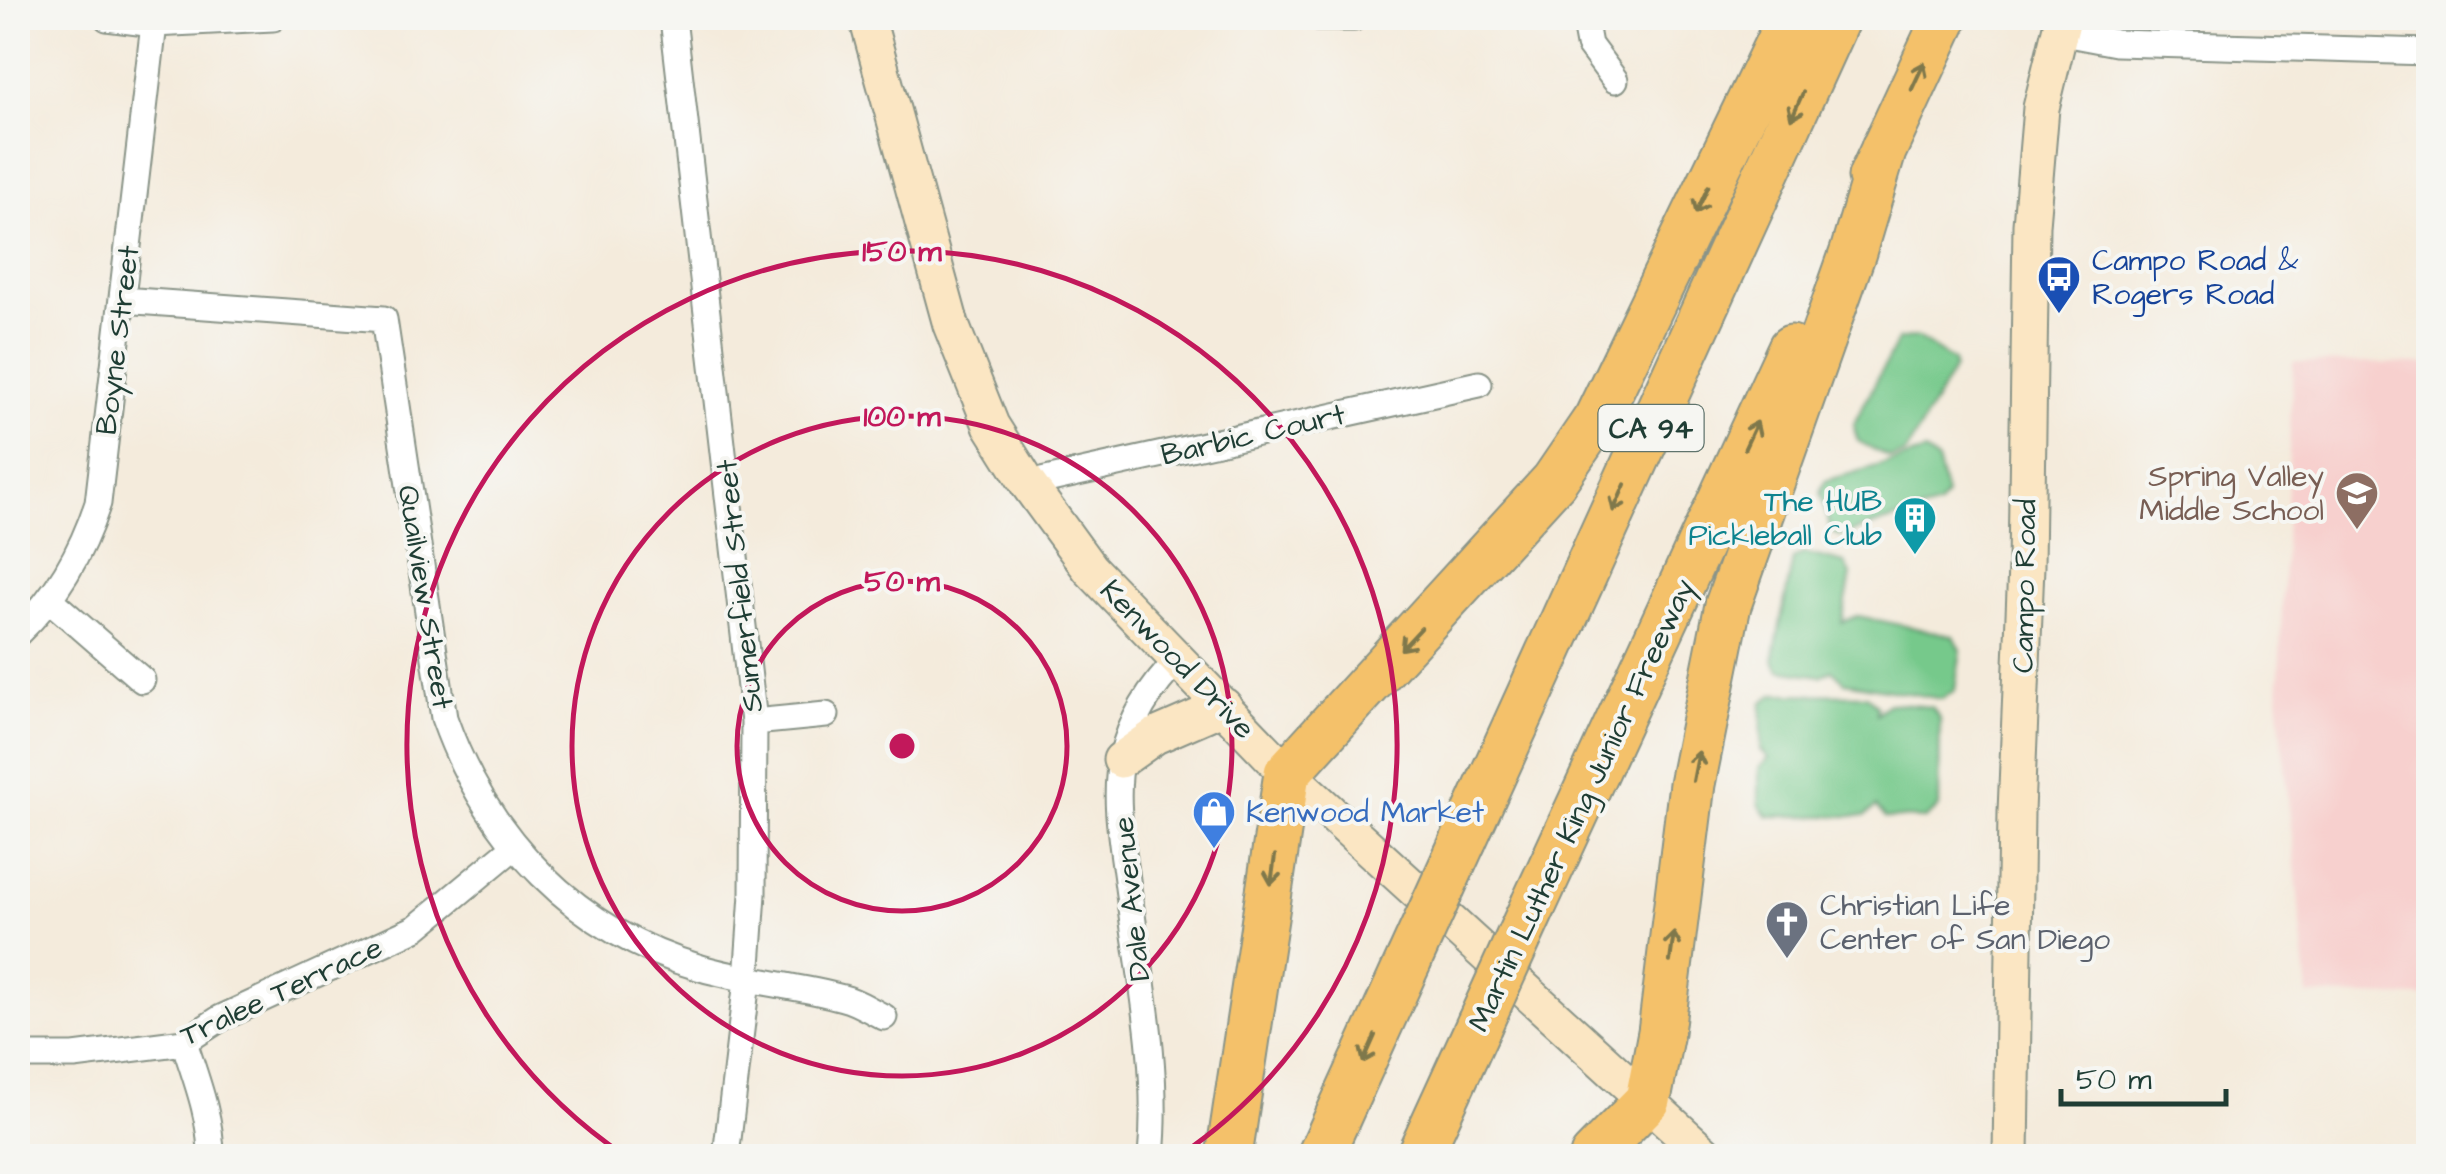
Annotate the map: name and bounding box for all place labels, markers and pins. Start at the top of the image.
place label: Campo Road & Rogers Road [2092,240,2299,317]
bus stop icon: Campo Road & Rogers Road [2036,254,2082,315]
place label: Spring Valley Middle School [2139,456,2324,532]
school or university icon: Spring Valley Middle School [2334,470,2380,531]
place label: The HUB Pickleball Club [1688,481,1882,557]
building icon: The HUB Pickleball Club [1892,495,1938,556]
centre of rings [884,728,920,764]
shop icon: Kenwood Market [1191,789,1237,850]
place label: Kenwood Market [1246,792,1484,834]
place label: Christian Life Center of San Diego [1820,885,2110,962]
church icon: Christian Life Center of San Diego [1764,899,1810,960]

